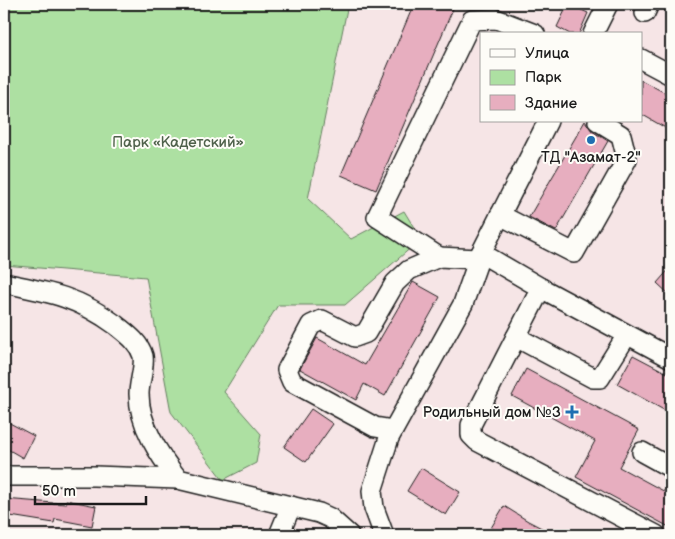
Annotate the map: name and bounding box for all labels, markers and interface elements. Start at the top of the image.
legend [480,32,642,122]
text: Улица [525,44,570,63]
text: Парк [525,68,562,87]
text: Здание [525,94,577,113]
park label: Парк «Кадетский» [112,133,244,152]
marker: ТД "Азамат-2" [585,134,597,146]
place label: ТД "Азамат-2" [541,148,641,167]
place label: Родильный дом №3 [423,403,561,422]
marker: Родильный дом №3 [565,405,579,419]
scale bar [35,474,146,506]
text: 50 m [42,482,76,501]

